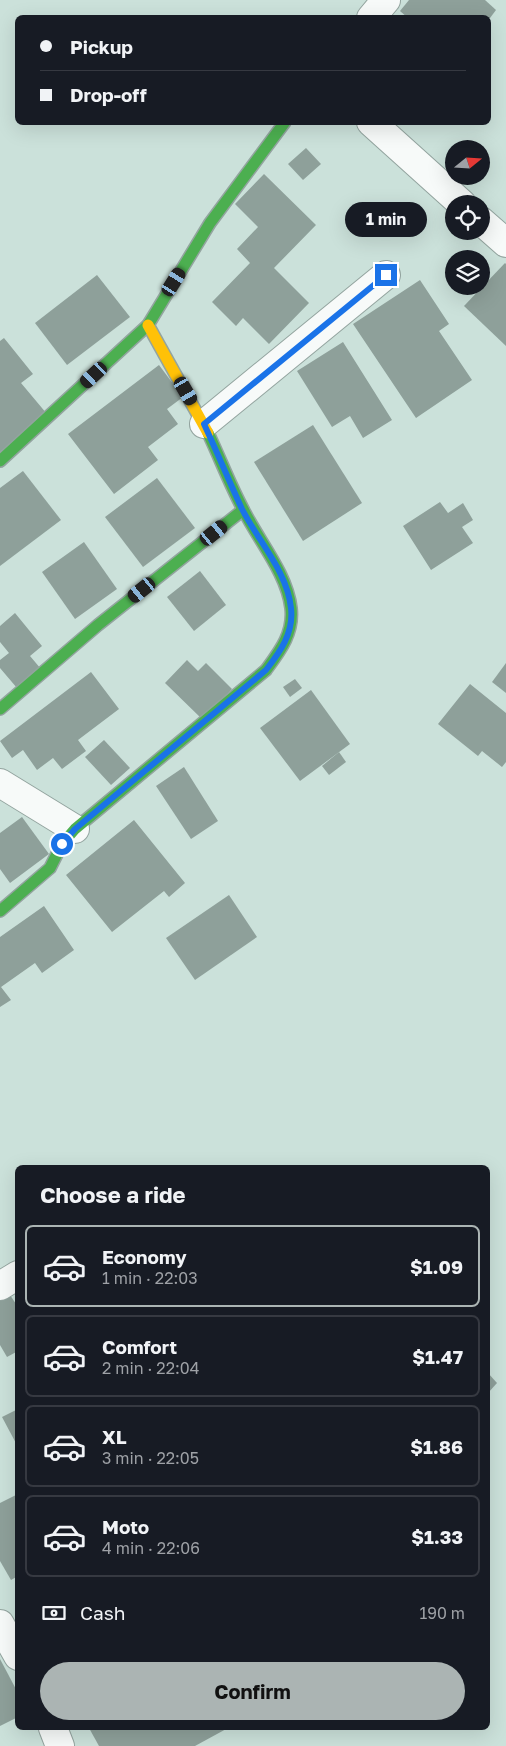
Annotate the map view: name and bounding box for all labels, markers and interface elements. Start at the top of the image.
text: Pickup [70,35,133,58]
text: Drop-off [70,83,147,106]
north arrow [445,140,490,185]
map controls [445,140,490,295]
button: locate [445,195,490,240]
callout: 1 min [345,202,427,238]
text: 1 min [366,209,406,229]
button: layers [445,250,490,295]
route end [375,264,397,286]
car [159,265,188,299]
car [77,359,110,391]
car [172,374,199,408]
car [197,518,230,548]
car [125,575,158,605]
route start [51,833,73,855]
text: Choose a ride [40,1181,186,1208]
icon: car [42,1244,87,1289]
text: Economy [102,1245,187,1268]
text: $1.09 [410,1255,463,1278]
text: 1 min · 22:03 [102,1268,198,1288]
icon: car [42,1334,87,1379]
text: Comfort [102,1335,177,1358]
text: $1.47 [412,1345,463,1368]
text: 2 min · 22:04 [102,1358,199,1378]
icon: car [42,1424,87,1469]
text: XL [102,1425,127,1448]
text: $1.86 [410,1435,463,1458]
text: 3 min · 22:05 [102,1448,199,1468]
icon: car [42,1514,87,1559]
text: Moto [102,1515,149,1538]
text: $1.33 [411,1525,463,1548]
text: 4 min · 22:06 [102,1538,200,1558]
icon: cash [40,1599,68,1627]
text: Cash [80,1601,125,1624]
text: 190 m [419,1603,465,1623]
button: Confirm [40,1662,465,1720]

